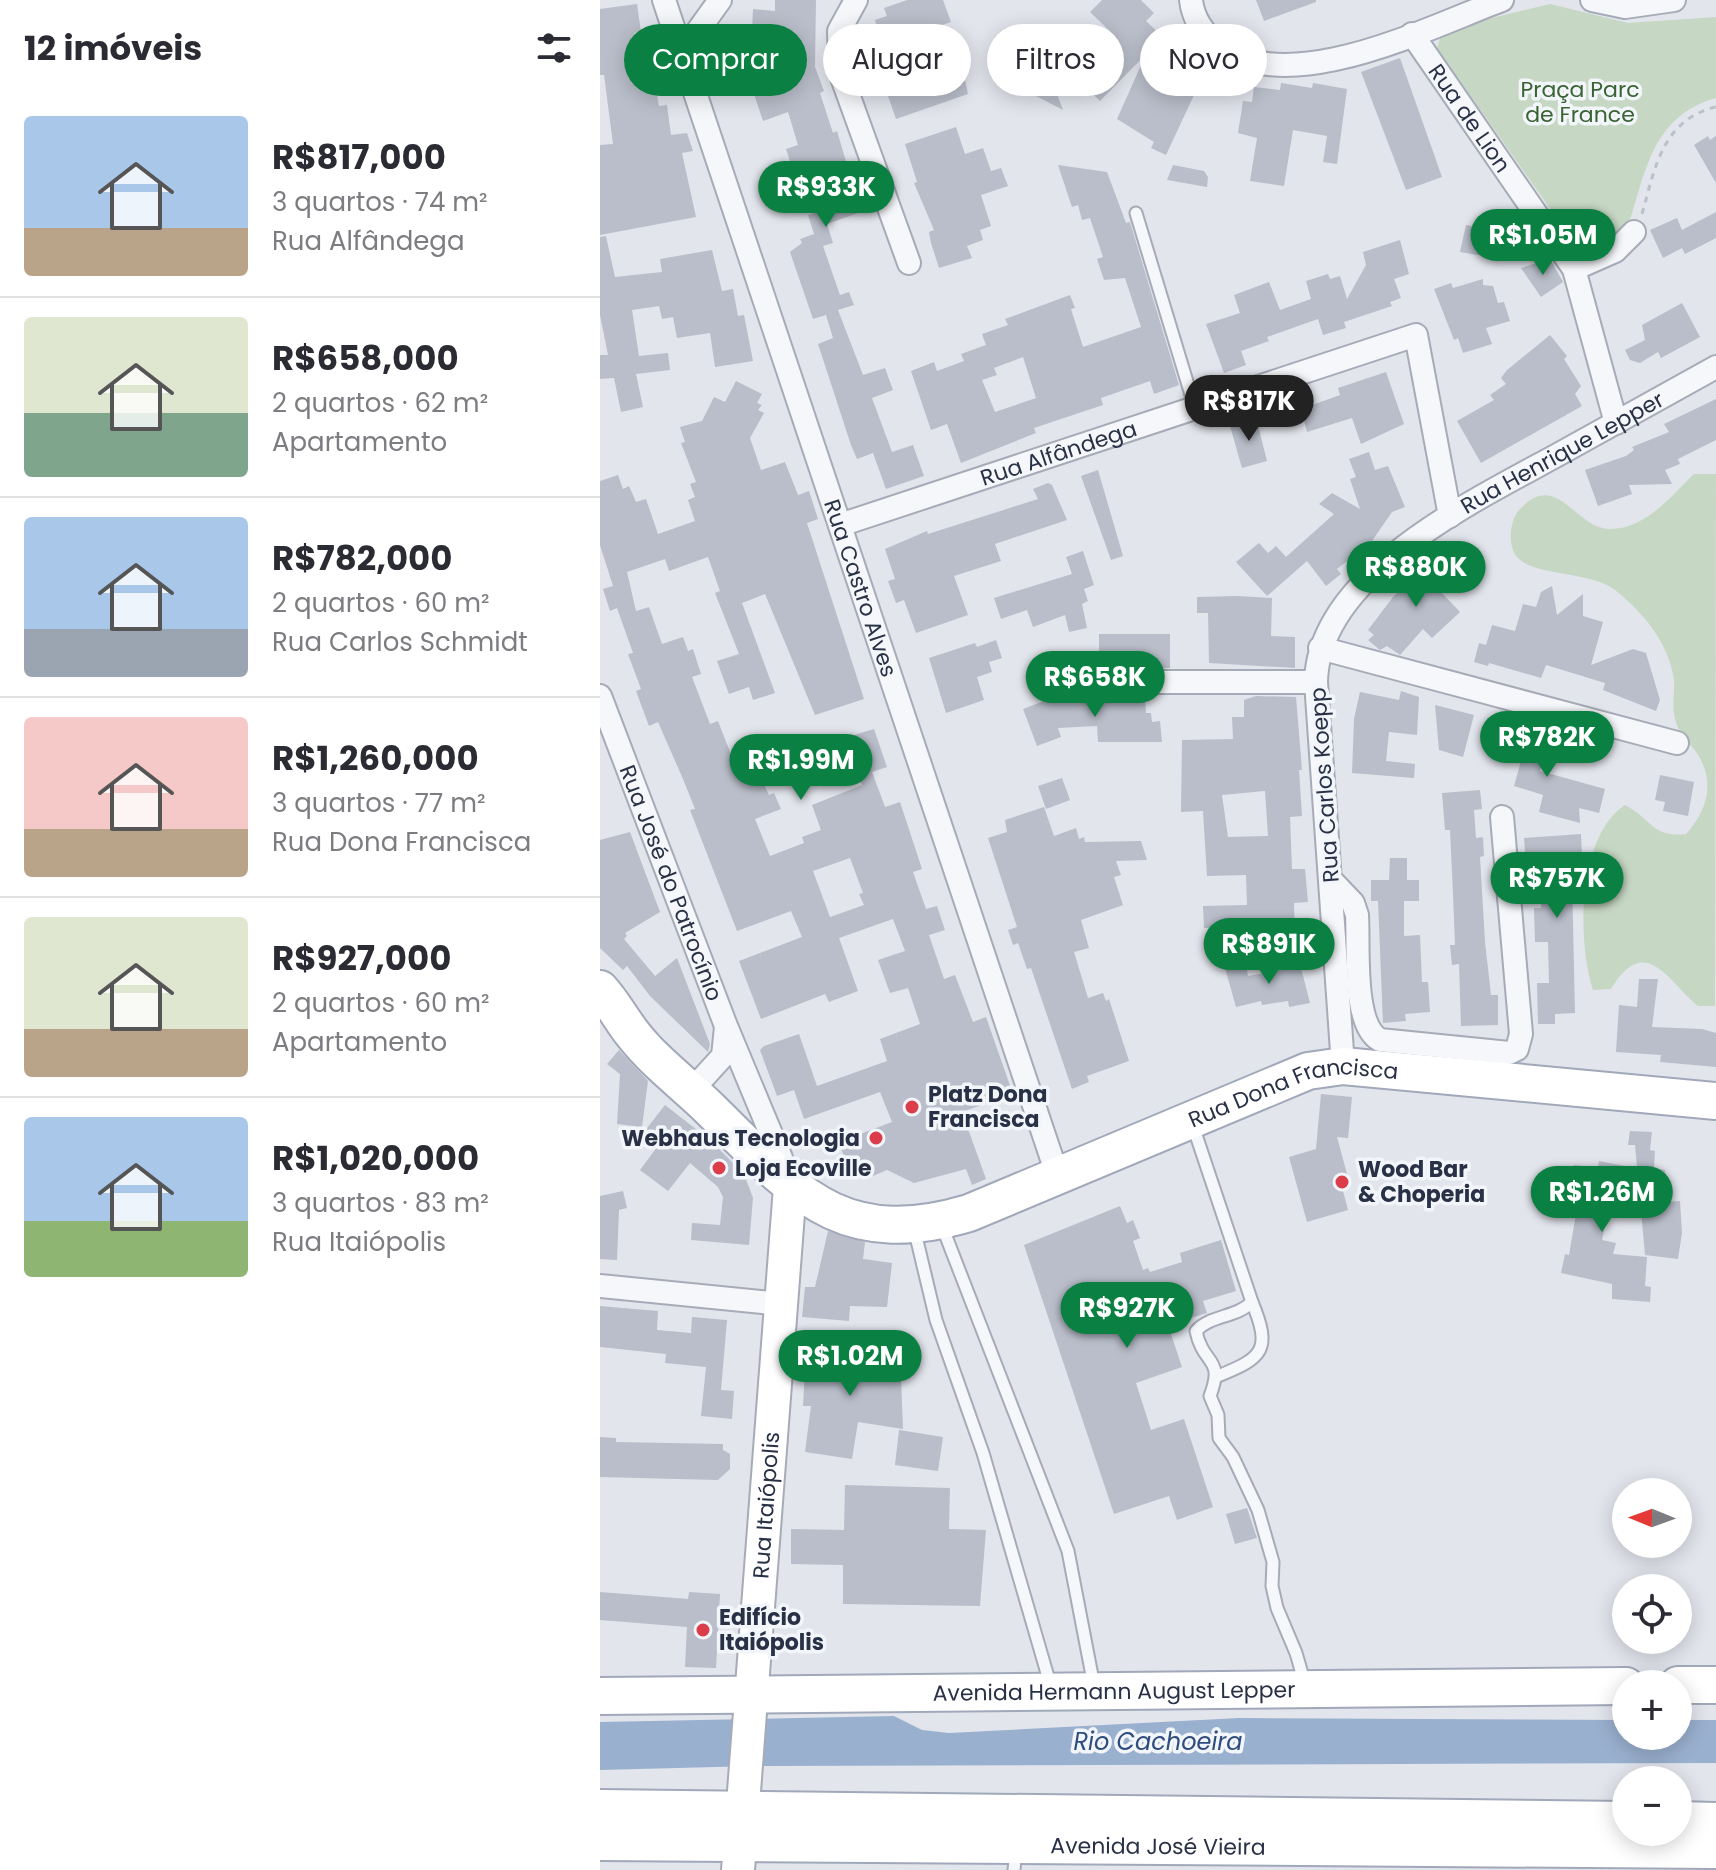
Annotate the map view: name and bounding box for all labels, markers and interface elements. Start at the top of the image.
text: 12 imóveis [24,24,202,72]
chip: Comprar [624,24,807,96]
chip: Alugar [823,24,971,96]
chip: Filtros [987,24,1124,96]
chip: Novo [1140,24,1267,96]
icon: filters [532,26,576,70]
street label: Rua de Lion [1421,58,1518,179]
park label: Praça Parc de France [1520,74,1640,130]
text: R$817,000 [272,133,446,181]
icon: home [88,148,184,244]
pin: R$933K [761,161,891,229]
text: R$933K [776,169,876,205]
text: 3 quartos · 74 m² [272,184,488,220]
pin: R$1.05M [1469,209,1617,277]
text: R$1.05M [1489,217,1597,253]
text: Rua Alfândega [272,223,465,259]
text: R$658,000 [272,334,459,382]
icon: home [88,349,184,445]
pin: R$817K [1184,375,1314,443]
text: R$817K [1203,383,1295,419]
street label: Rua Henrique Lepper [1455,384,1670,521]
text: 2 quartos · 62 m² [272,385,488,421]
street label: Rua Alfândega [976,413,1141,494]
text: Apartamento [272,424,447,460]
street label: Rua Castro Alves [816,495,904,681]
text: R$782,000 [272,534,452,582]
pin: R$880K [1351,541,1481,609]
icon: home [88,549,184,645]
text: R$880K [1365,549,1467,585]
text: 2 quartos · 60 m² [272,585,490,621]
text: Rua Carlos Schmidt [272,624,528,660]
pin: R$658K [1030,651,1160,719]
text: R$658K [1044,659,1146,695]
street label: Rua Carlos Koepp [1302,686,1347,884]
pin: R$782K [1482,711,1612,779]
text: R$782K [1498,719,1596,755]
text: R$1,260,000 [272,734,479,782]
pin: R$1.99M [727,734,875,802]
text: R$1.99M [747,742,855,778]
icon: home [88,749,184,845]
street label: Rua José do Patrocínio [612,761,730,1005]
text: 3 quartos · 77 m² [272,785,486,821]
text: Rua Dona Francisca [272,824,531,860]
pin: R$757K [1492,852,1622,920]
text: R$757K [1509,860,1605,896]
pin: R$891K [1204,918,1334,986]
text: R$891K [1222,926,1316,962]
text: R$927,000 [272,934,451,982]
icon: home [88,949,184,1045]
text: 2 quartos · 60 m² [272,985,490,1021]
text: Apartamento [272,1024,447,1060]
street label: Rua Dona Francisca [1184,1051,1400,1135]
place label: Platz Dona Francisca [928,1079,1047,1135]
marker: Platz Dona Francisca [903,1098,921,1116]
place label: Webhaus Tecnologia [621,1123,860,1154]
marker: Webhaus Tecnologia [867,1129,885,1147]
text: R$1,020,000 [272,1134,479,1182]
icon: home [88,1149,184,1245]
place label: Loja Ecoville [735,1153,872,1184]
place label: Wood Bar & Choperia [1358,1154,1485,1210]
marker: Loja Ecoville [710,1159,728,1177]
pin: R$1.26M [1528,1166,1676,1234]
marker: Wood Bar & Choperia [1333,1173,1351,1191]
text: R$1.26M [1549,1174,1655,1210]
text: 3 quartos · 83 m² [272,1185,489,1221]
text: Rua Itaiópolis [272,1224,446,1260]
pin: R$927K [1062,1282,1192,1350]
text: R$927K [1079,1290,1175,1326]
pin: R$1.02M [776,1330,924,1398]
text: R$1.02M [797,1338,903,1374]
street label: Rua Itaiópolis [745,1430,787,1580]
north arrow [1612,1478,1692,1558]
map controls [1612,1478,1692,1846]
button: locate [1612,1574,1692,1654]
place label: Edifício Itaiópolis [719,1602,824,1658]
marker: Edifício Itaiópolis [694,1621,712,1639]
button: + [1612,1670,1692,1750]
street label: Avenida Hermann August Lepper [932,1674,1295,1709]
water label: Rio Cachoeira [1073,1725,1243,1758]
button: − [1612,1766,1692,1846]
street label: Avenida José Vieira [1050,1830,1266,1863]

